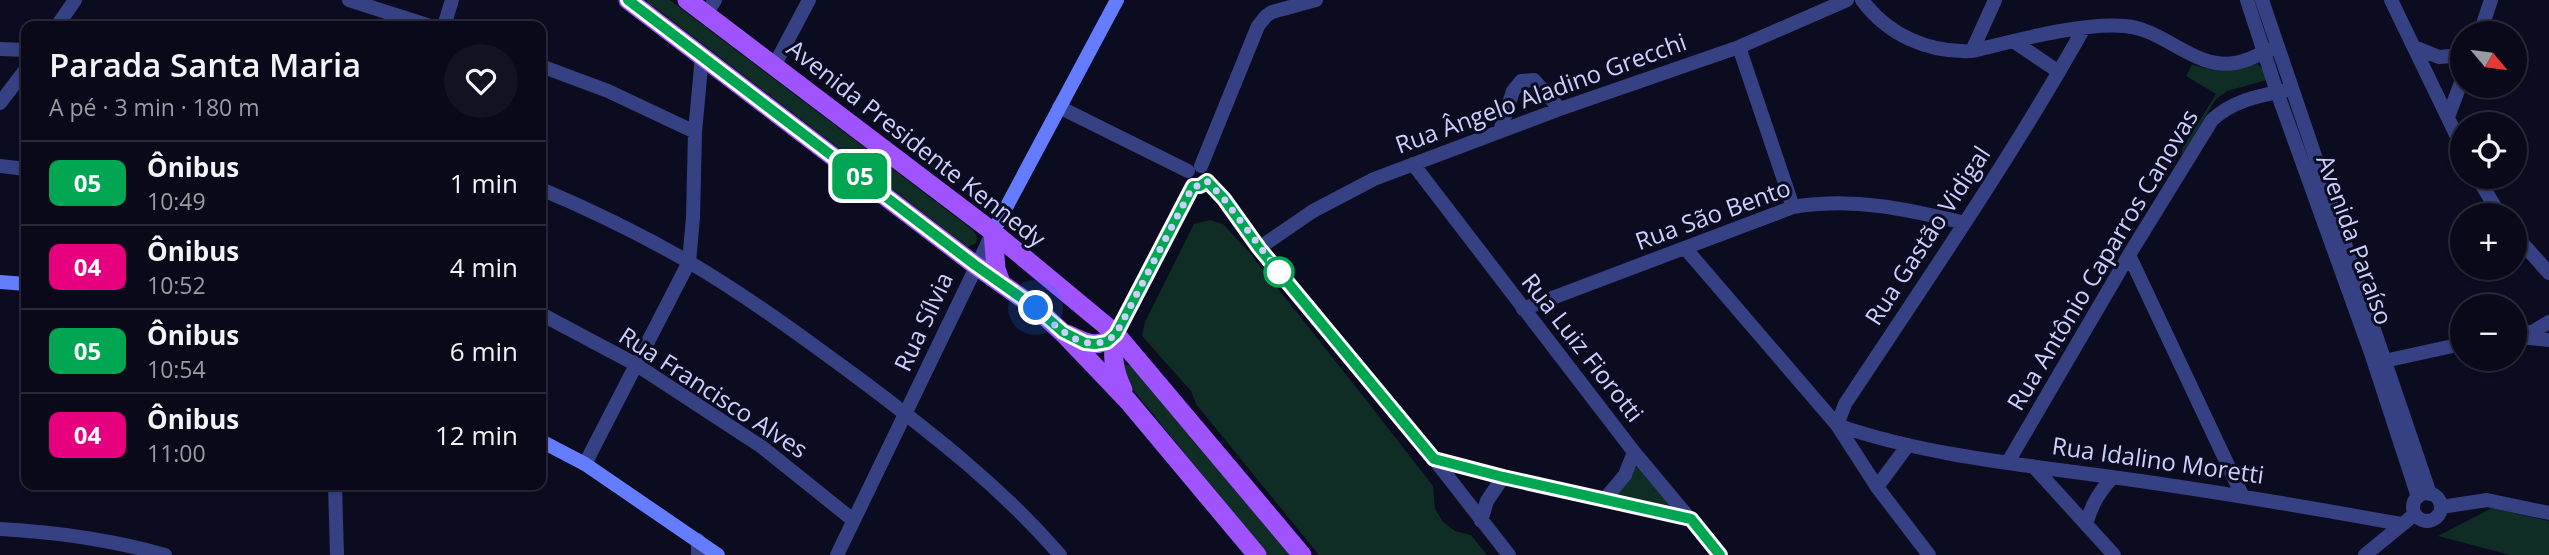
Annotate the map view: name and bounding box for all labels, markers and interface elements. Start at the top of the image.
north arrow [2450,21,2527,98]
map controls [2450,21,2527,371]
street label: Rua Ângelo Aladino Grecchi [1390,25,1691,161]
street label: Avenida Presidente Kennedy [781,31,1054,255]
text: Parada Santa Maria [49,42,361,87]
button: heart [444,44,518,118]
text: A pé · 3 min · 180 m [49,91,260,123]
street label: Rua Antônio Caparros Canovas [1998,102,2205,416]
button: locate [2450,112,2527,189]
street label: Rua Gastão Vidigal [1856,139,1997,331]
text: Ônibus [147,149,239,185]
street label: Avenida Paraíso [2309,150,2401,329]
line badge: 05 [828,153,892,199]
text: 05 [846,159,874,192]
text: 1 min [450,165,518,201]
text: 05 [74,166,101,199]
street label: Rua São Bento [1630,170,1795,257]
text: 10:49 [147,185,206,217]
button: + [2450,203,2527,280]
text: Ônibus [147,233,239,269]
text: 4 min [450,249,518,285]
text: 04 [74,250,101,283]
unlabelled marker [1264,257,1294,287]
street label: Rua Sílvia [885,266,960,376]
street label: Rua Luiz Fiorotti [1515,266,1652,428]
text: 10:52 [147,269,206,301]
your location [1018,290,1053,325]
button: − [2450,294,2527,371]
text: Ônibus [147,317,239,353]
street label: Rua Francisco Alves [613,318,814,465]
text: 6 min [450,333,518,369]
text: 05 [74,334,101,367]
text: 10:54 [147,353,206,385]
text: Ônibus [147,401,239,437]
text: 12 min [435,417,518,453]
text: 04 [74,418,101,451]
street label: Rua Idalino Moretti [2050,428,2266,491]
text: 11:00 [147,437,206,469]

